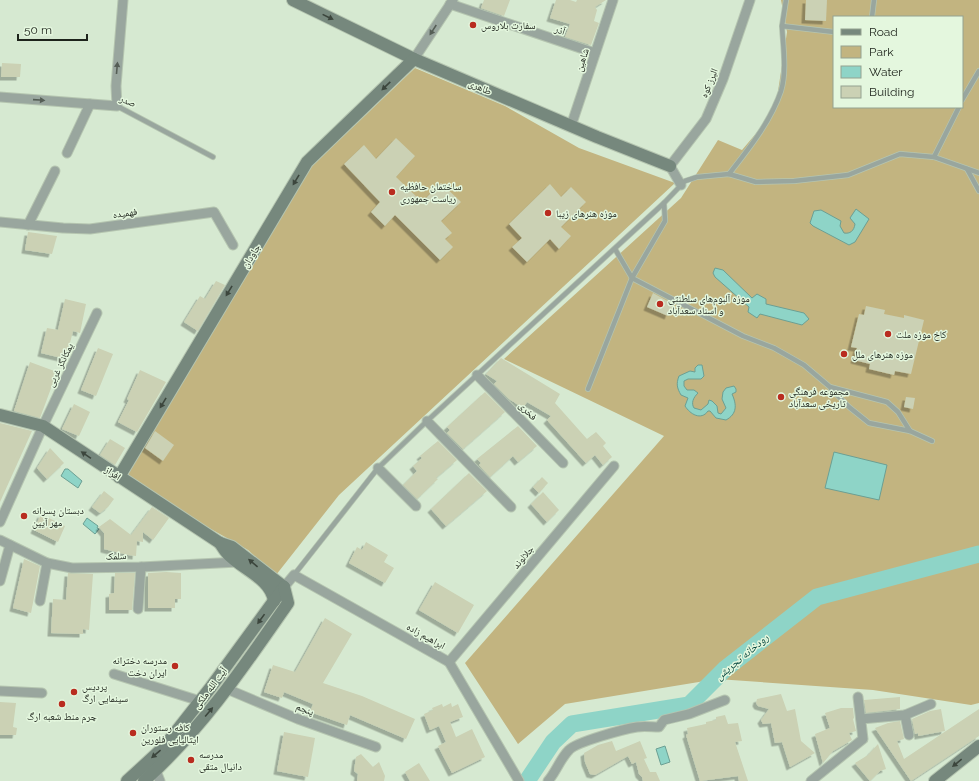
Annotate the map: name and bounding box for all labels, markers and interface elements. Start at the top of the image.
one-way arrow [322,14,334,20]
scale bar [18,16,87,42]
legend [833,16,963,108]
marker: سفارت بلاروس [468,20,478,30]
place label: سفارت بلاروس [481,20,536,32]
text: 50 m [24,23,52,37]
street label: آذر [552,23,567,37]
one-way arrow [429,25,437,35]
text: Road [869,25,898,39]
text: Park [869,45,894,59]
street label: شاهین [573,47,592,73]
one-way arrow [114,62,121,74]
text: Water [869,65,903,79]
street label: البرز کوه [698,67,720,99]
street label: طاهری [466,77,494,98]
one-way arrow [381,82,391,91]
text: Building [869,85,915,99]
street label: صدر [117,92,138,109]
one-way arrow [33,97,45,104]
one-way arrow [293,174,300,186]
place label: ساختمان حافظیه ریاست جمهوری [400,181,462,205]
marker: ساختمان حافظیه ریاست جمهوری [387,187,397,197]
street label: فهمیده [112,206,138,220]
marker: موزه هنرهای زیبا [543,208,553,218]
place label: موزه هنرهای زیبا [556,208,617,220]
street label: جاودان [240,241,264,270]
one-way arrow [226,285,233,297]
place label: موزه آلبوم‌های سلطنتی و اسناد سعدآباد [668,293,750,316]
marker: موزه آلبوم‌های سلطنتی و اسناد سعدآباد [655,299,665,309]
marker: کاخ موزه ملت [883,329,893,339]
place label: کاخ موزه ملت [896,329,947,341]
street label: یمکانگز غربی [45,341,76,389]
marker: موزه هنرهای ملل [839,349,849,359]
place label: موزه هنرهای ملل [852,349,913,361]
place label: مجموعه فرهنگی تاریخی سعدآباد [789,386,849,410]
marker: مجموعه فرهنگی تاریخی سعدآباد [776,392,786,402]
one-way arrow [159,397,166,409]
street label: فخری [516,400,539,423]
one-way arrow [81,451,92,459]
street label: افراز [102,463,123,482]
place label: دبستان پسرانه مهر آیین [32,505,84,529]
marker: دبستان پسرانه مهر آیین [19,511,29,521]
street label: جلالوند [510,543,536,571]
street label: سلمک [105,550,127,562]
one-way arrow [247,559,258,568]
one-way arrow [257,613,265,624]
street label: ابراهیم زاده [404,621,447,653]
water label: رودخانه تجریش [713,631,771,683]
place label: مدرسه دخترانه ایران دخت [112,655,167,679]
marker: مدرسه دخترانه ایران دخت [170,661,180,671]
street label: آیت الله ملکی [191,665,230,711]
place label: پردیس سینمایی ارگ [82,681,128,705]
marker: پردیس سینمایی ارگ [69,687,79,697]
marker: چرم منط شعبه ارگ [57,699,67,709]
street label: پنجم [294,701,316,719]
one-way arrow [204,706,213,717]
place label: چرم منط شعبه ارگ [27,711,98,724]
place label: کافه رستوران ایتالیایی فلورین [141,722,199,746]
marker: کافه رستوران ایتالیایی فلورین [128,728,138,738]
place label: مدرسه دانیال متقی [199,749,242,773]
one-way arrow [150,750,161,759]
marker: مدرسه دانیال متقی [186,755,196,765]
one-way arrow [952,759,963,768]

